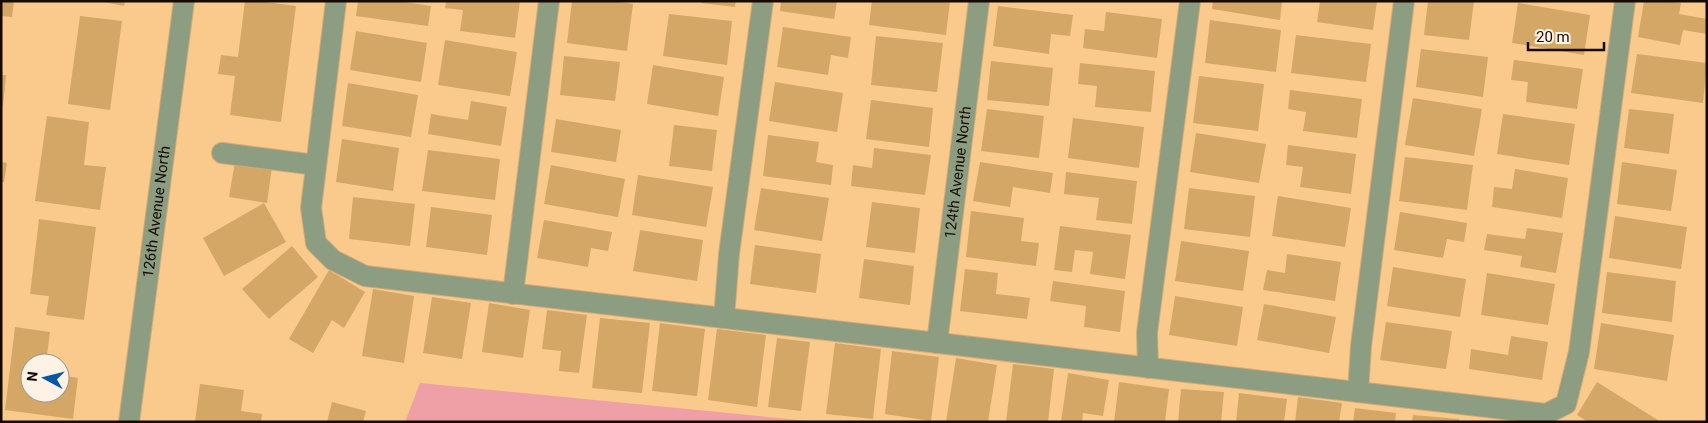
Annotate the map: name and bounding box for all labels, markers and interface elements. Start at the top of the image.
scale bar [1528,20,1604,52]
text: 20 m [1536,28,1570,46]
street label: 124th Avenue North [941,105,975,239]
street label: 126th Avenue North [139,145,174,279]
north arrow [20,353,70,403]
text: N [24,371,41,382]

